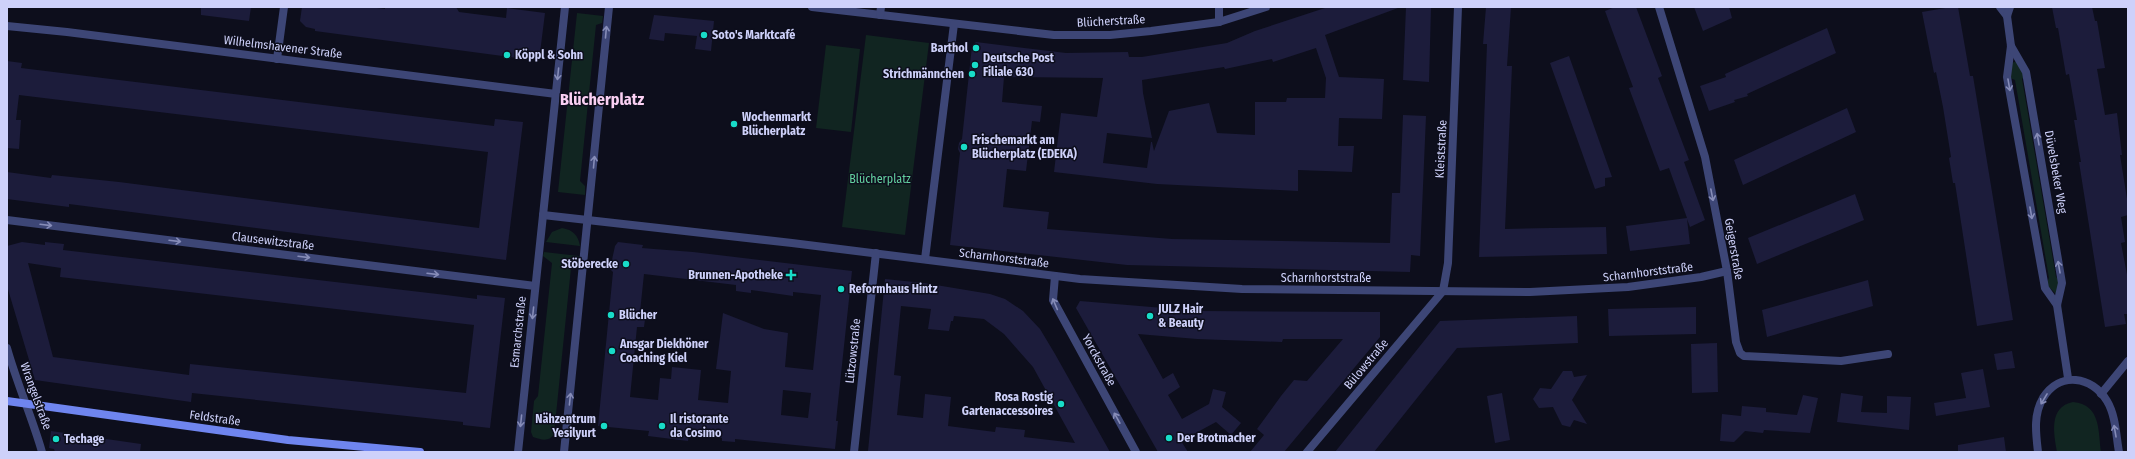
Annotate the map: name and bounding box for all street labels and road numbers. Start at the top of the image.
street label: Blücherstraße [1076,12,1146,30]
street label: Wilhelmshavener Straße [223,33,343,61]
street label: Kleiststraße [1432,119,1450,179]
street label: Düvelsbeker Weg [2042,129,2070,215]
street label: Geigerstraße [1722,217,1746,281]
street label: Clausewitzstraße [231,229,315,253]
street label: Scharnhorststraße [958,246,1050,270]
street label: Scharnhorststraße [1602,260,1694,284]
street label: Scharnhorststraße [1281,271,1371,285]
street label: Esmarchstraße [507,295,529,369]
street label: Lützowstraße [843,318,863,384]
street label: Yorckstraße [1079,332,1119,388]
street label: Bülowstraße [1341,336,1391,392]
street label: Wrangelstraße [17,360,55,432]
street label: Feldstraße [189,407,241,429]

